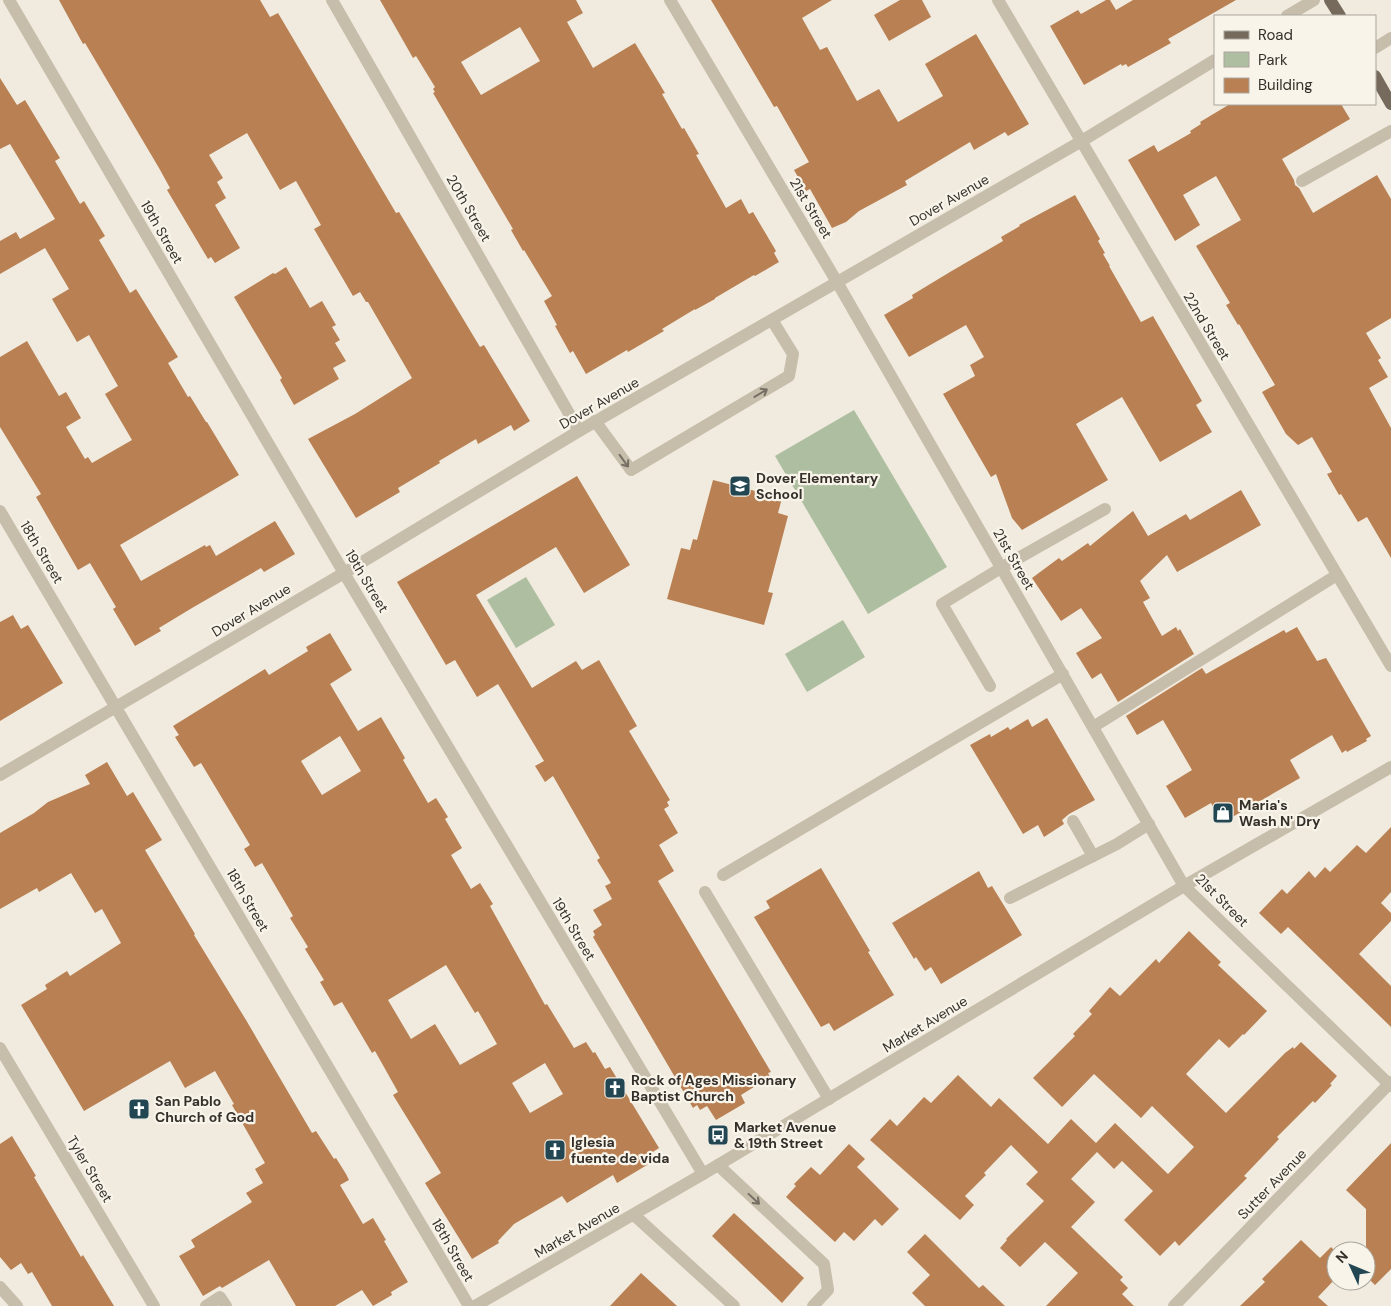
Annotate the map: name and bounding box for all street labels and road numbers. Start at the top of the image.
street label: Dover Avenue [906,170,992,230]
street label: 20th Street [443,171,495,245]
street label: 21st Street [786,174,836,242]
street label: 19th Street [137,197,187,267]
street label: 22nd Street [1180,289,1234,363]
street label: Dover Avenue [556,373,642,433]
street label: 18th Street [16,517,68,587]
street label: 21st Street [989,525,1039,593]
street label: 19th Street [341,546,393,616]
street label: Dover Avenue [208,579,294,641]
street label: 18th Street [223,865,273,935]
street label: 21st Street [1192,870,1252,930]
street label: 19th Street [548,894,600,964]
street label: Market Avenue [879,992,971,1056]
street label: Tyler Street [63,1132,117,1206]
street label: Sutter Avenue [1234,1145,1310,1223]
street label: Market Avenue [531,1198,623,1262]
street label: 18th Street [428,1215,478,1285]

